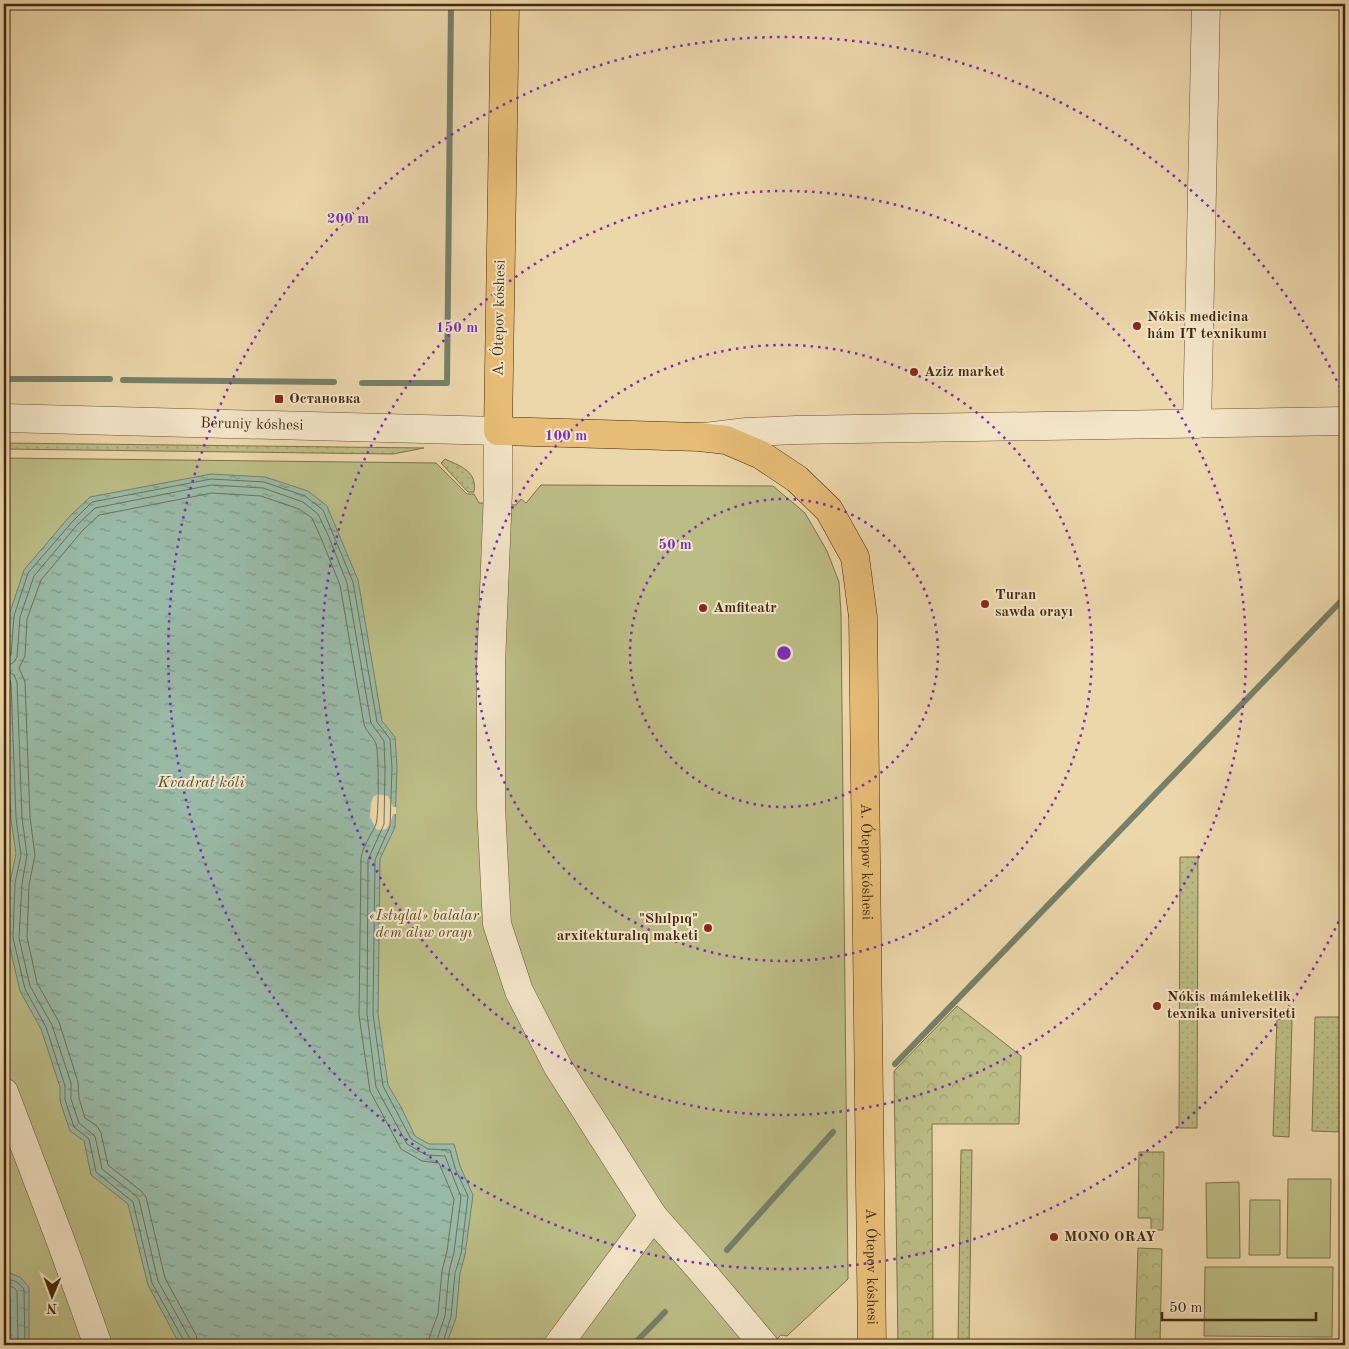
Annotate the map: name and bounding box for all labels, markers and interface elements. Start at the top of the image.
text: 200 m [327,212,369,227]
street label: A. Ótepov kóshesi [487,259,509,376]
place label: Nókis medicina hám IT texnikumı [1147,310,1267,342]
marker: Nókis medicina hám IT texnikumı [1131,320,1143,332]
text: 150 m [436,321,478,336]
place label: Aziz market [924,365,1005,380]
marker: Aziz market [908,366,920,378]
place label: Остановка [289,392,361,407]
marker: Остановка [273,393,285,405]
street label: Beruniy kóshesi [200,416,304,433]
text: 100 m [545,429,587,444]
text: 50 m [658,538,692,553]
place label: Turan sawda orayı [995,588,1073,620]
marker: Turan sawda orayı [979,598,991,610]
place label: Amfiteatr [713,601,777,616]
marker: Amfiteatr [697,602,709,614]
centre of rings [775,644,793,662]
water label: Kvadrat kóli [157,775,245,791]
street label: A. Ótepov kóshesi [858,803,877,920]
park label: «Istıqlal» balalar dem alıw orayı [369,909,480,941]
place label: "Shılpıq" arxitekturalıq maketi [557,912,698,944]
marker: "Shılpıq" arxitekturalıq maketi [702,922,714,934]
place label: Nókis mámleketlik texnika universiteti [1167,990,1295,1022]
marker: Nókis mámleketlik texnika universiteti [1151,1000,1163,1012]
street label: A. Ótepov kóshesi [863,1208,882,1325]
place label: MONO ORAY [1064,1230,1156,1245]
marker: MONO ORAY [1048,1231,1060,1243]
north arrow [28,1272,78,1322]
scale bar [1162,1289,1315,1321]
text: N [46,1301,57,1315]
text: 50 m [1169,1301,1203,1316]

